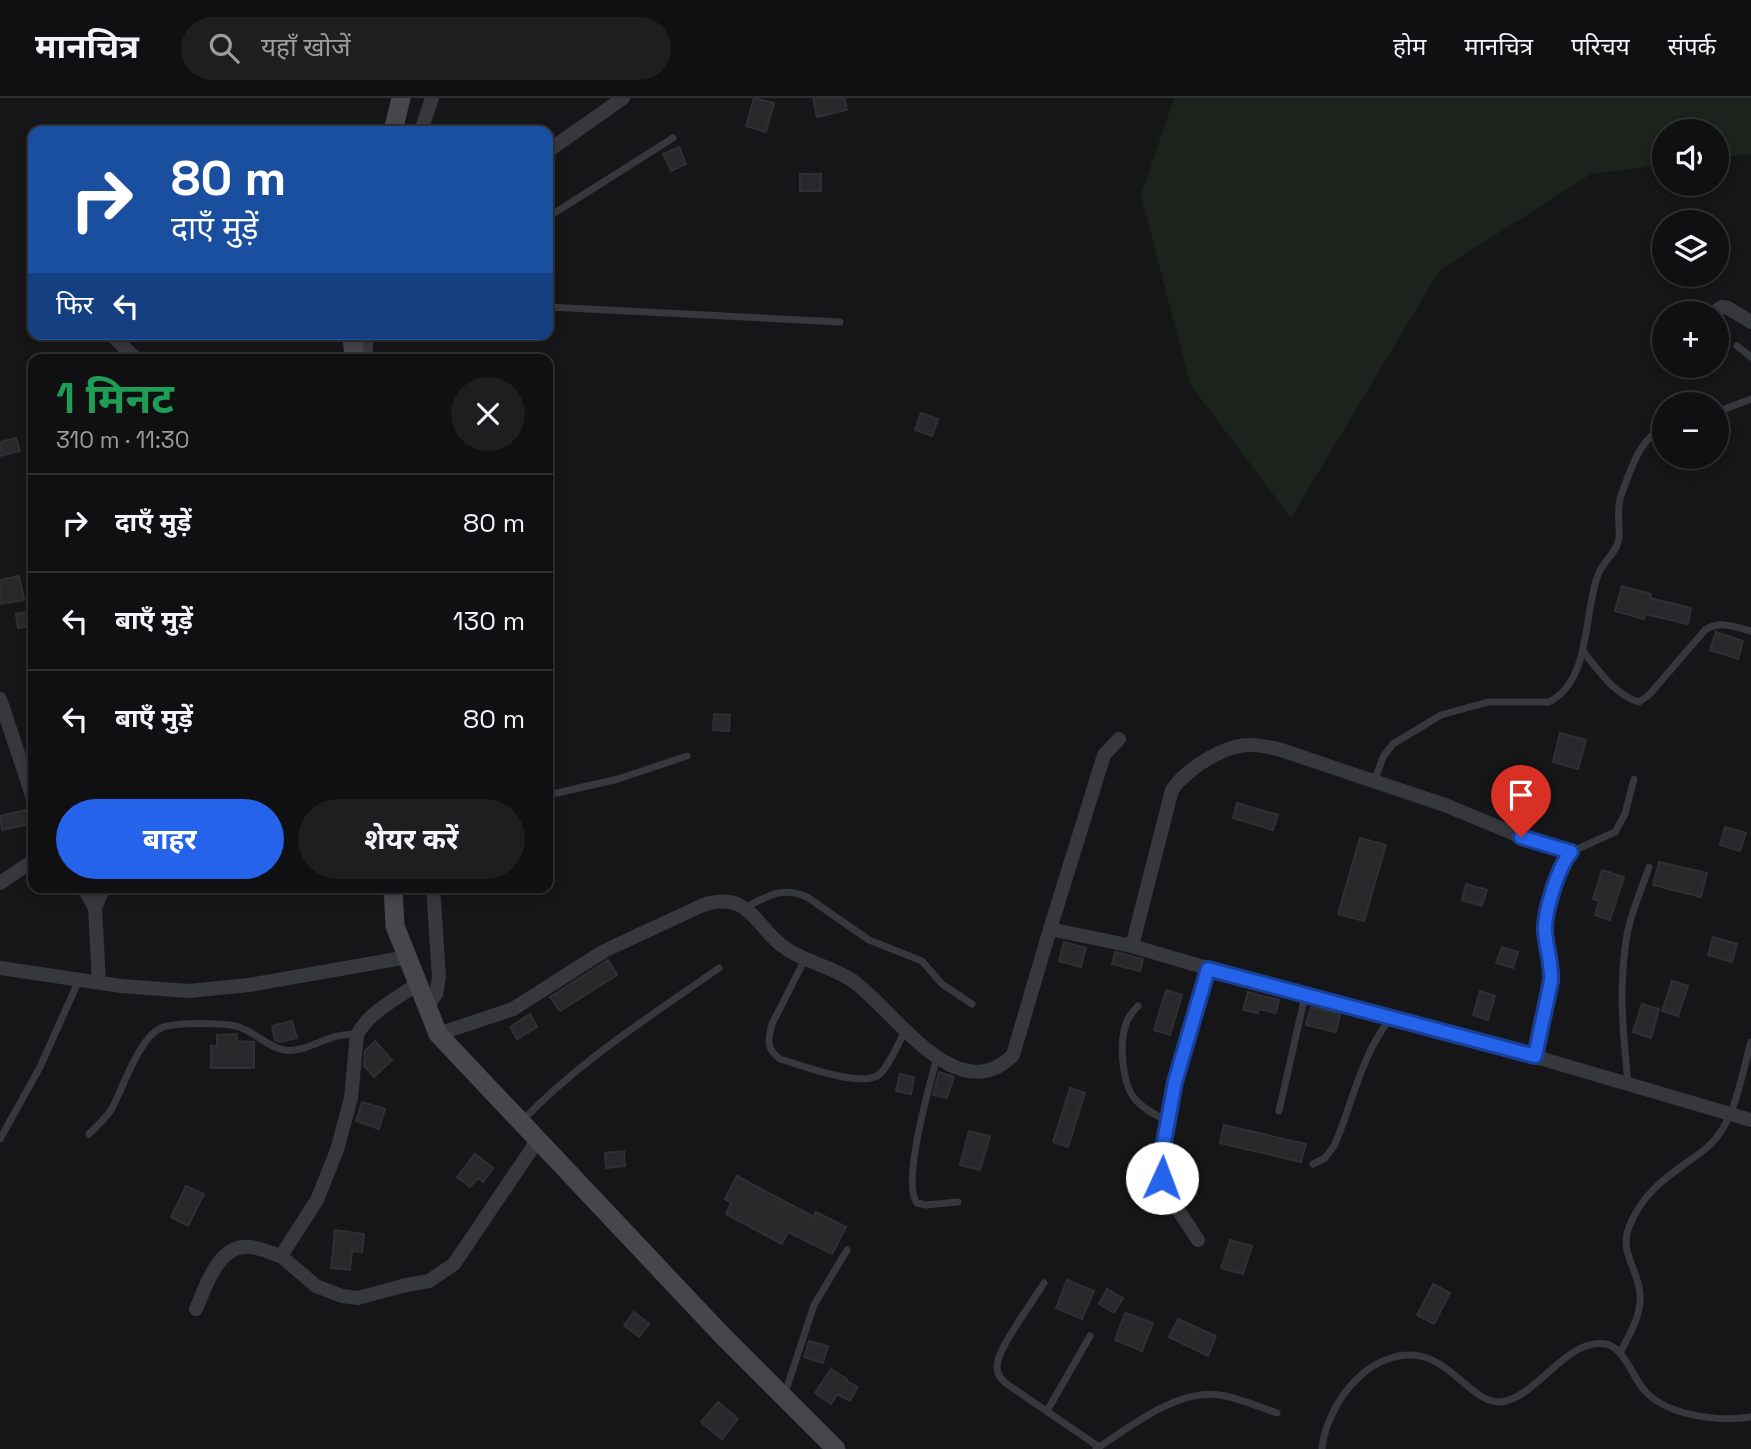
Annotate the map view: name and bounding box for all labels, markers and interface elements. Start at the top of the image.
search box [181,17,671,80]
text: मानचित्र [35,26,139,68]
icon: search [205,29,243,67]
text: यहाँ खोजें [261,30,351,64]
text: होम [1393,31,1426,62]
text: मानचित्र [1464,31,1533,62]
text: परिचय [1571,31,1630,62]
text: संपर्क [1668,31,1716,62]
map controls [1652,119,1729,469]
button: sound [1652,119,1729,196]
text: 80 m [171,147,286,209]
icon: right [56,154,147,245]
text: दाएँ मुड़ें [171,208,258,248]
button: layers [1652,210,1729,287]
icon: left [107,287,145,325]
text: फिर [56,288,93,322]
button: + [1652,301,1729,378]
text: 1 मिनट [56,372,174,425]
button: close [451,377,525,451]
button: − [1652,392,1729,469]
text: 310 m · 11:30 [56,425,189,455]
icon: right [56,504,94,542]
text: दाएँ मुड़ें [115,505,191,539]
text: 80 m [463,506,525,540]
icon: left [56,602,94,640]
text: बाएँ मुड़ें [115,603,193,637]
text: 130 m [453,604,525,638]
icon: left [56,700,94,738]
text: बाएँ मुड़ें [115,701,193,735]
text: 80 m [463,702,525,736]
pin [1491,765,1551,837]
icon: arrive [1502,776,1540,814]
button: बाहर [56,799,284,879]
button: शेयर करें [298,799,525,879]
position arrow [1125,1141,1199,1215]

